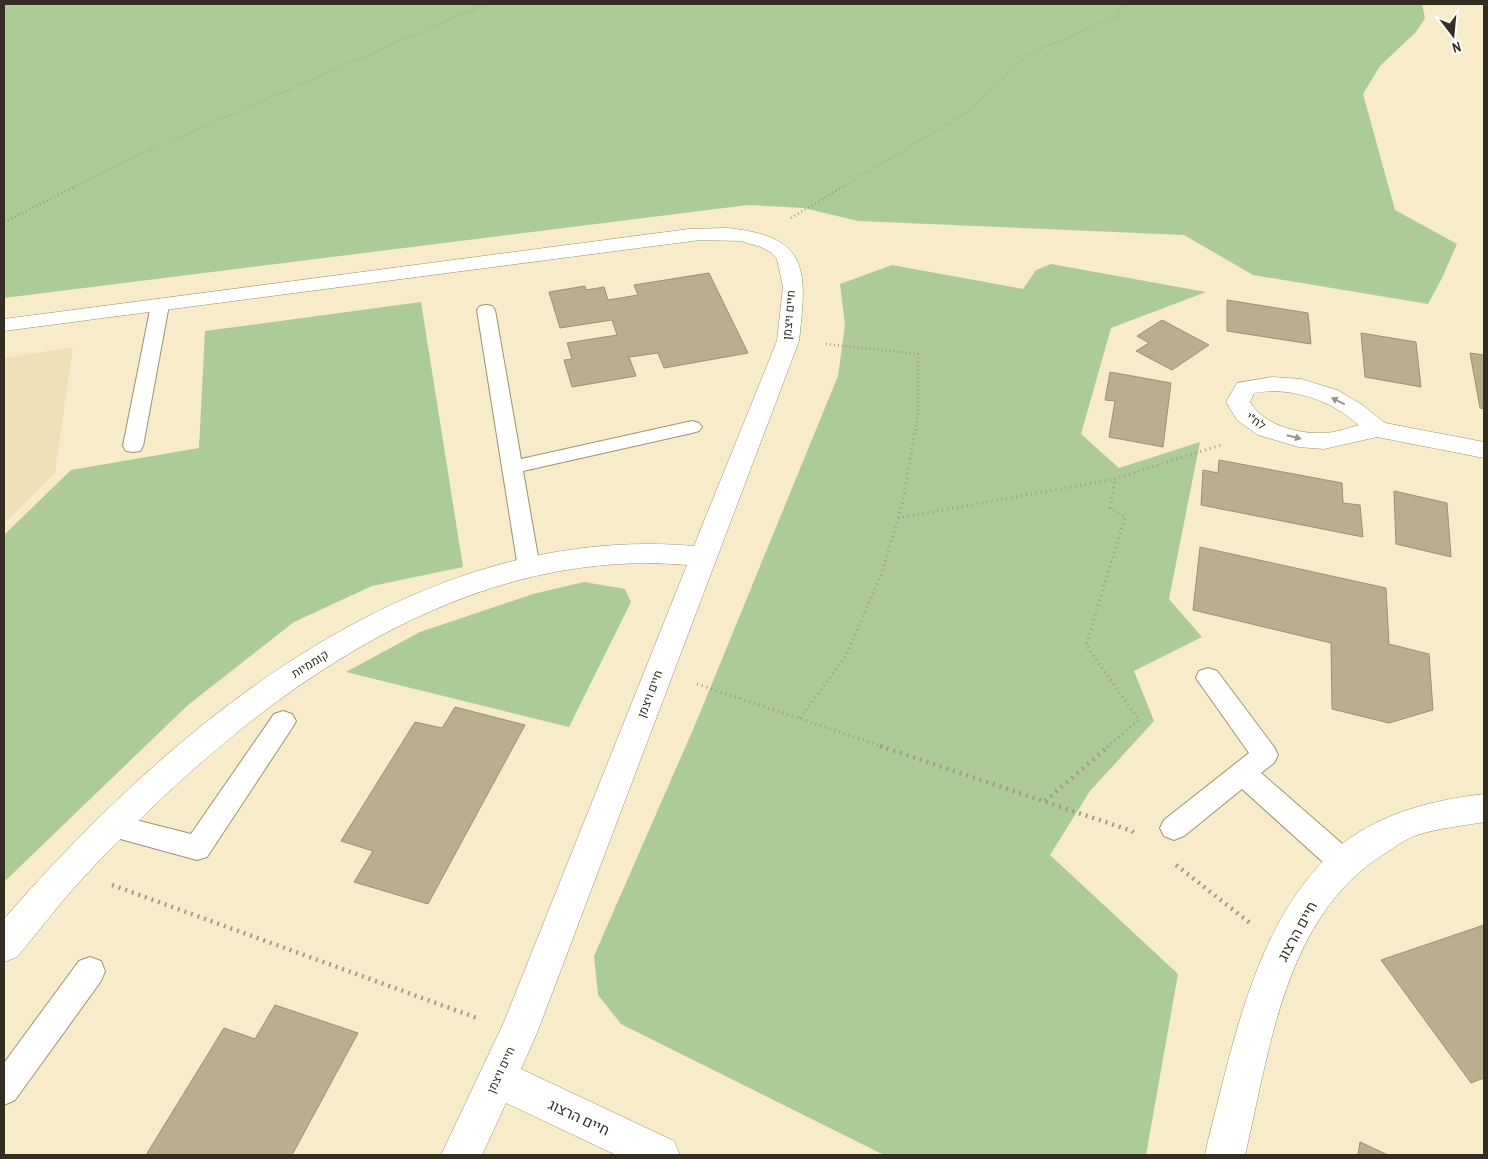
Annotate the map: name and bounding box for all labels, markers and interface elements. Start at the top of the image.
north arrow [1428,10,1478,60]
text: N [1450,38,1463,57]
street label: חיים ויצמן [779,290,799,340]
one-way arrow [1330,396,1345,405]
street label: לח"י [1243,409,1269,433]
one-way arrow [1286,433,1301,441]
street label: קוממיות [288,646,332,682]
street label: חיים ויצמן [634,668,666,720]
street label: חיים הרצוג [1272,897,1322,965]
street label: חיים ויצמן [483,1044,519,1096]
street label: חיים הרצוג [545,1094,613,1140]

